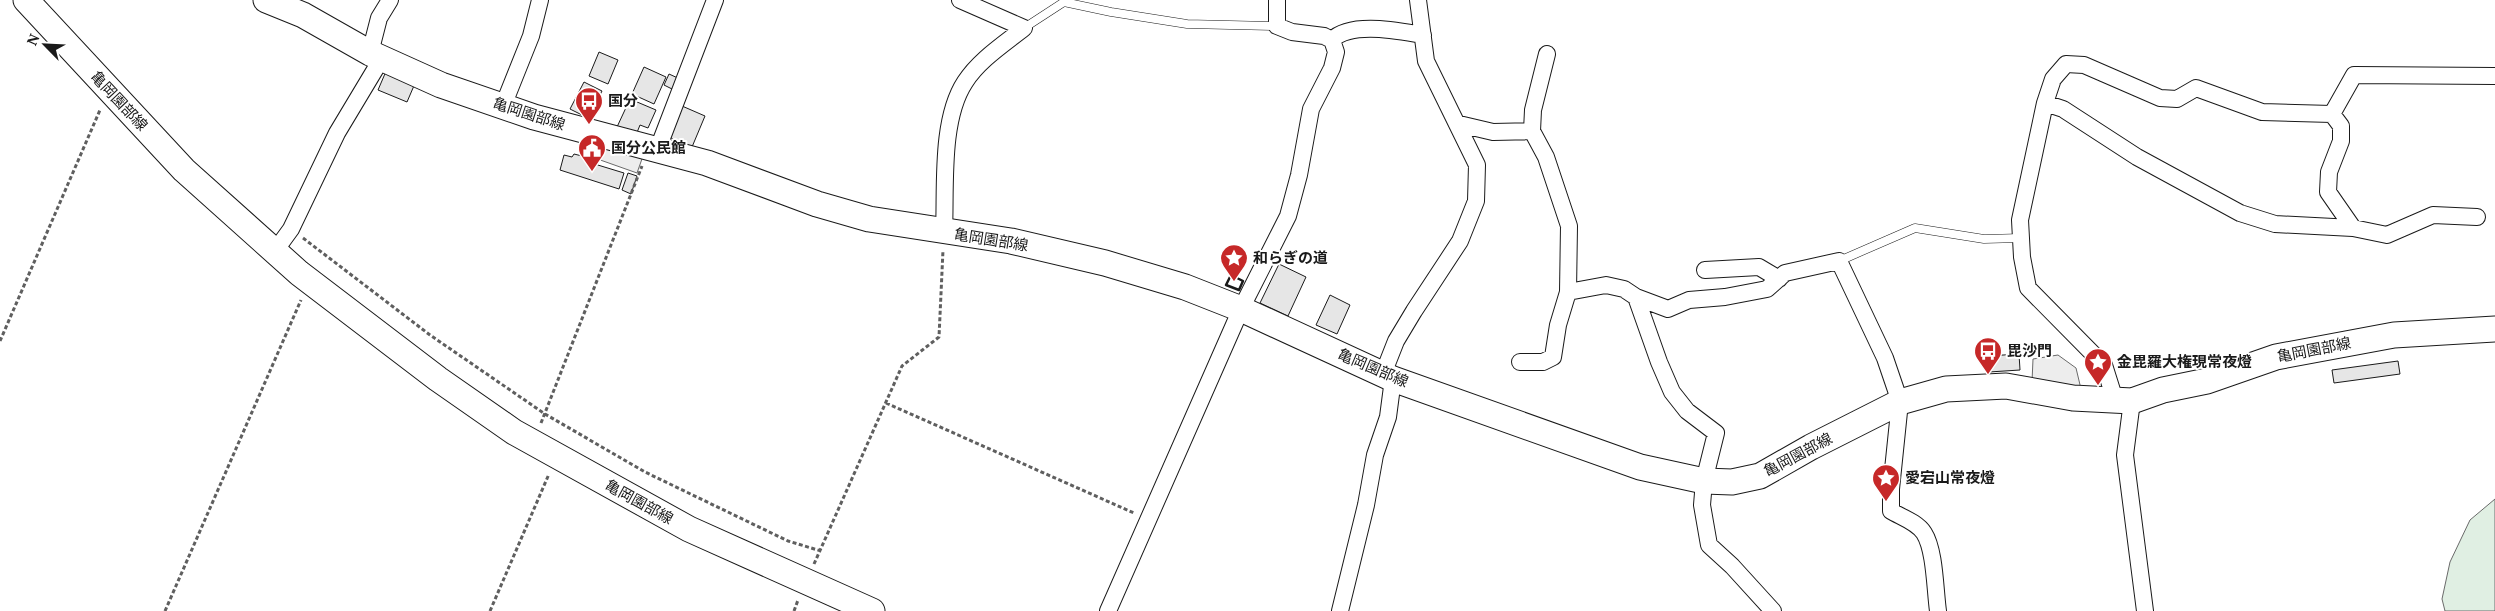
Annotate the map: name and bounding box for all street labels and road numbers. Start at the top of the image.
street label: 亀岡園部線 [87,66,153,135]
street label: 亀岡園部線 [491,92,568,134]
street label: 亀岡園部線 [953,223,1030,255]
street label: 亀岡園部線 [2275,332,2353,366]
street label: 亀岡園部線 [1335,343,1412,391]
street label: 亀岡園部線 [1760,428,1835,481]
street label: 亀岡園部線 [602,474,677,528]

